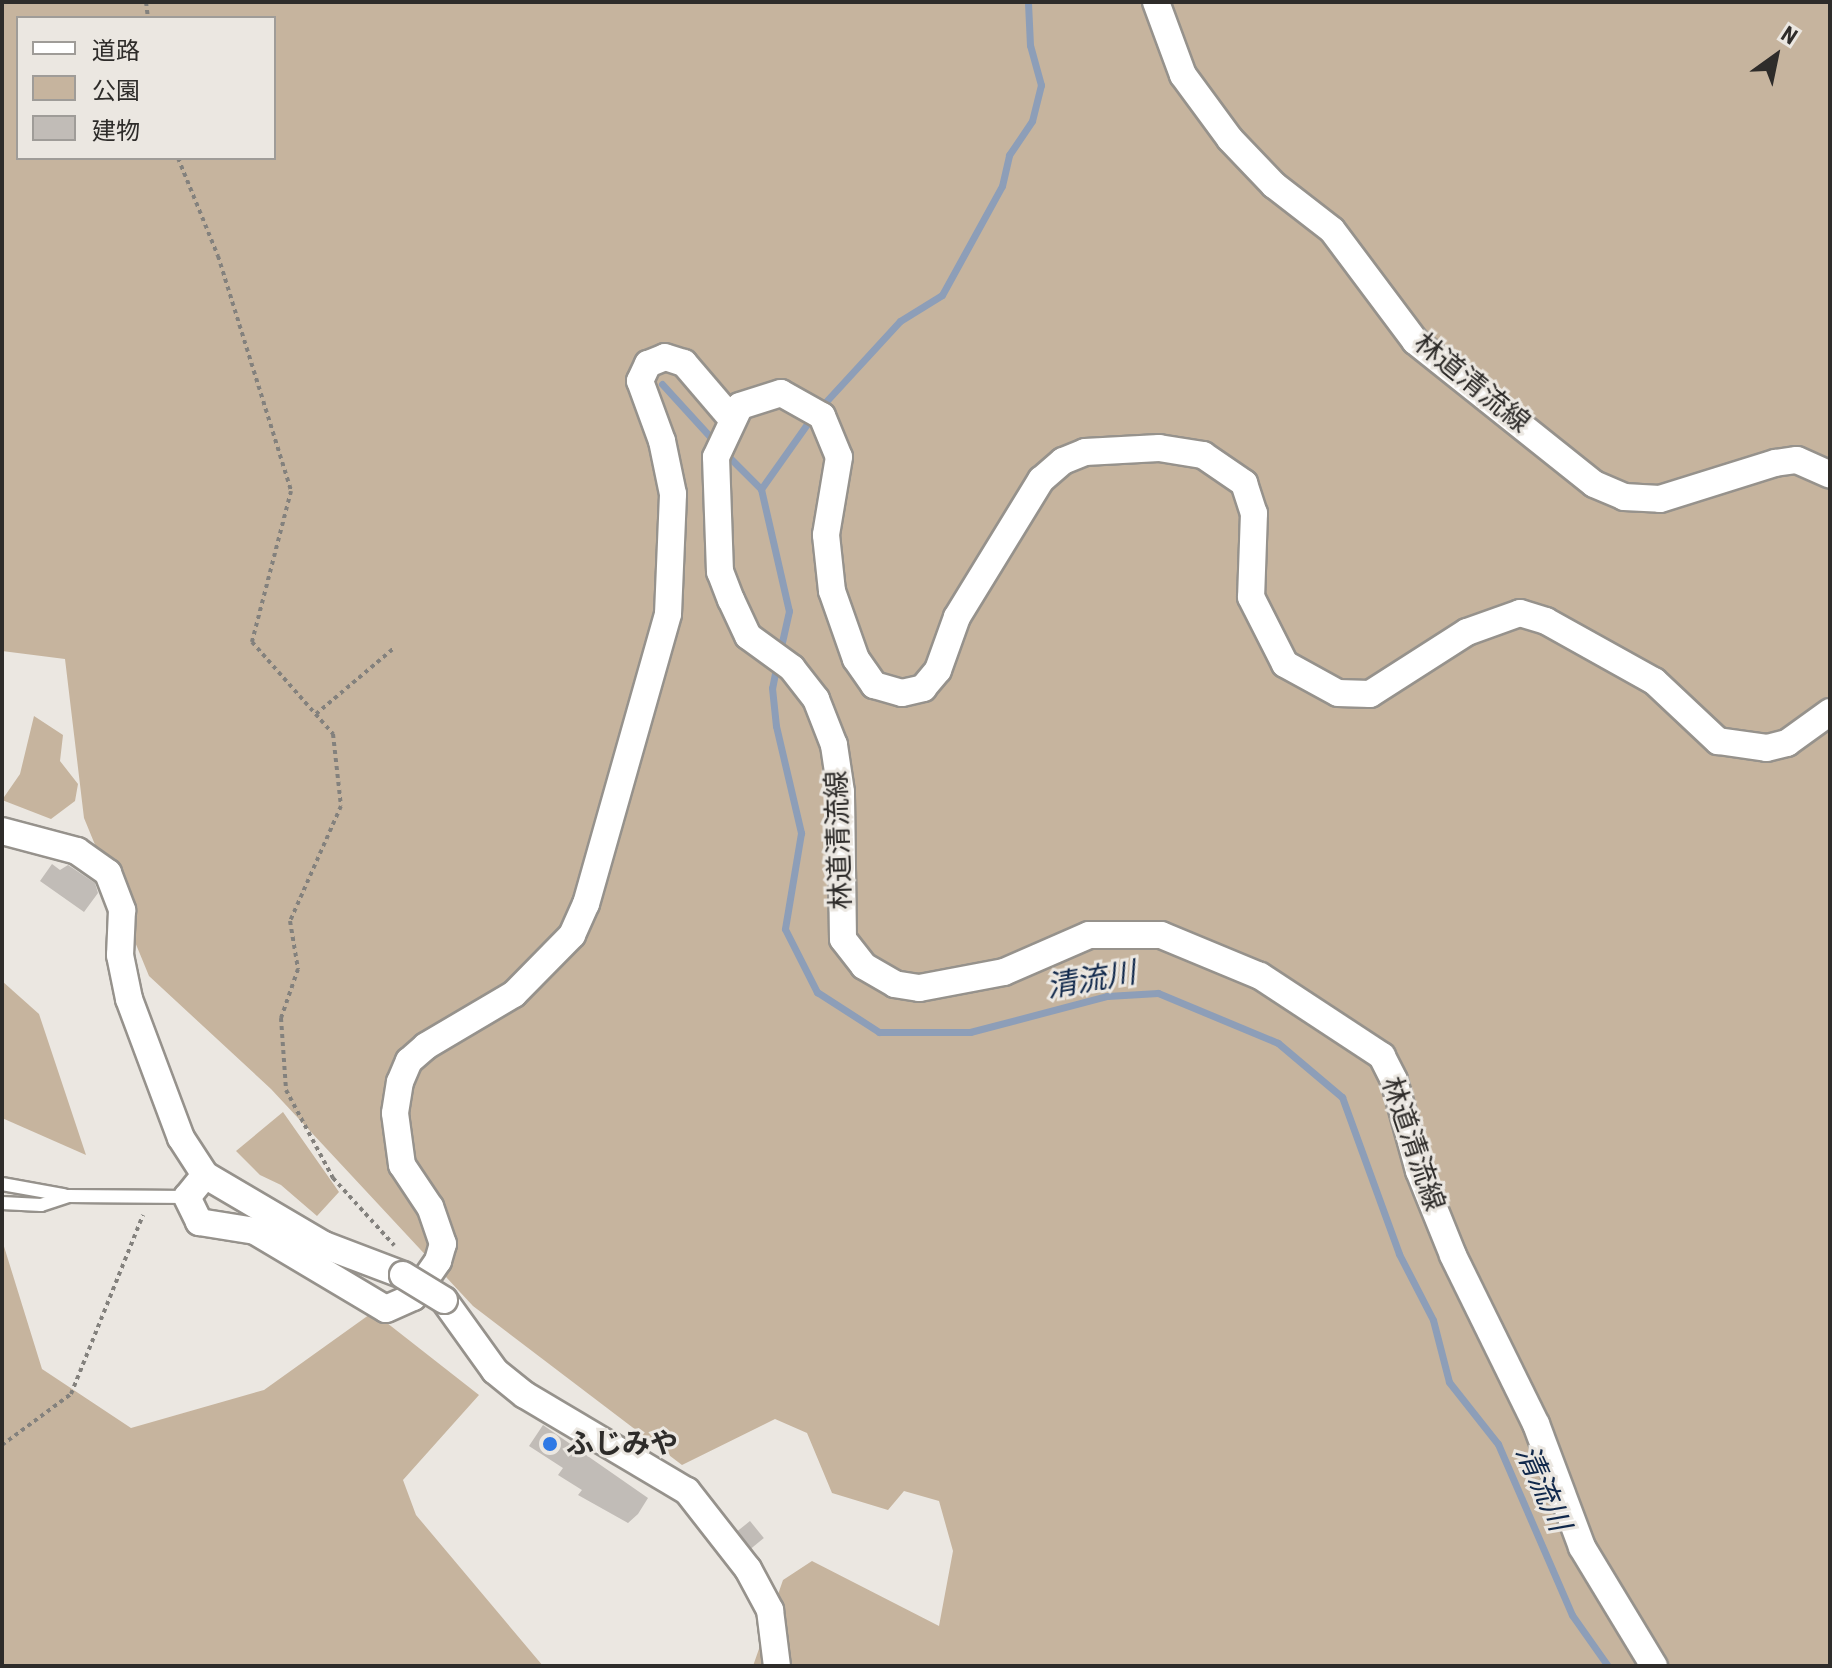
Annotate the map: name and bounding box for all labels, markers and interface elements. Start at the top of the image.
legend [16,16,276,160]
north arrow [1736,16,1816,96]
text: N [1777,21,1802,50]
text: 道路 [92,37,140,65]
text: 公園 [92,77,140,105]
text: 建物 [92,117,140,145]
street label: 林道清流線 [1407,326,1537,440]
street label: 林道清流線 [820,769,858,911]
water label: 清流川 [1044,954,1138,1006]
street label: 林道清流線 [1374,1072,1452,1216]
place label: ふじみや [566,1427,678,1461]
marker: ふじみや [541,1435,559,1453]
water label: 清流川 [1508,1440,1578,1536]

